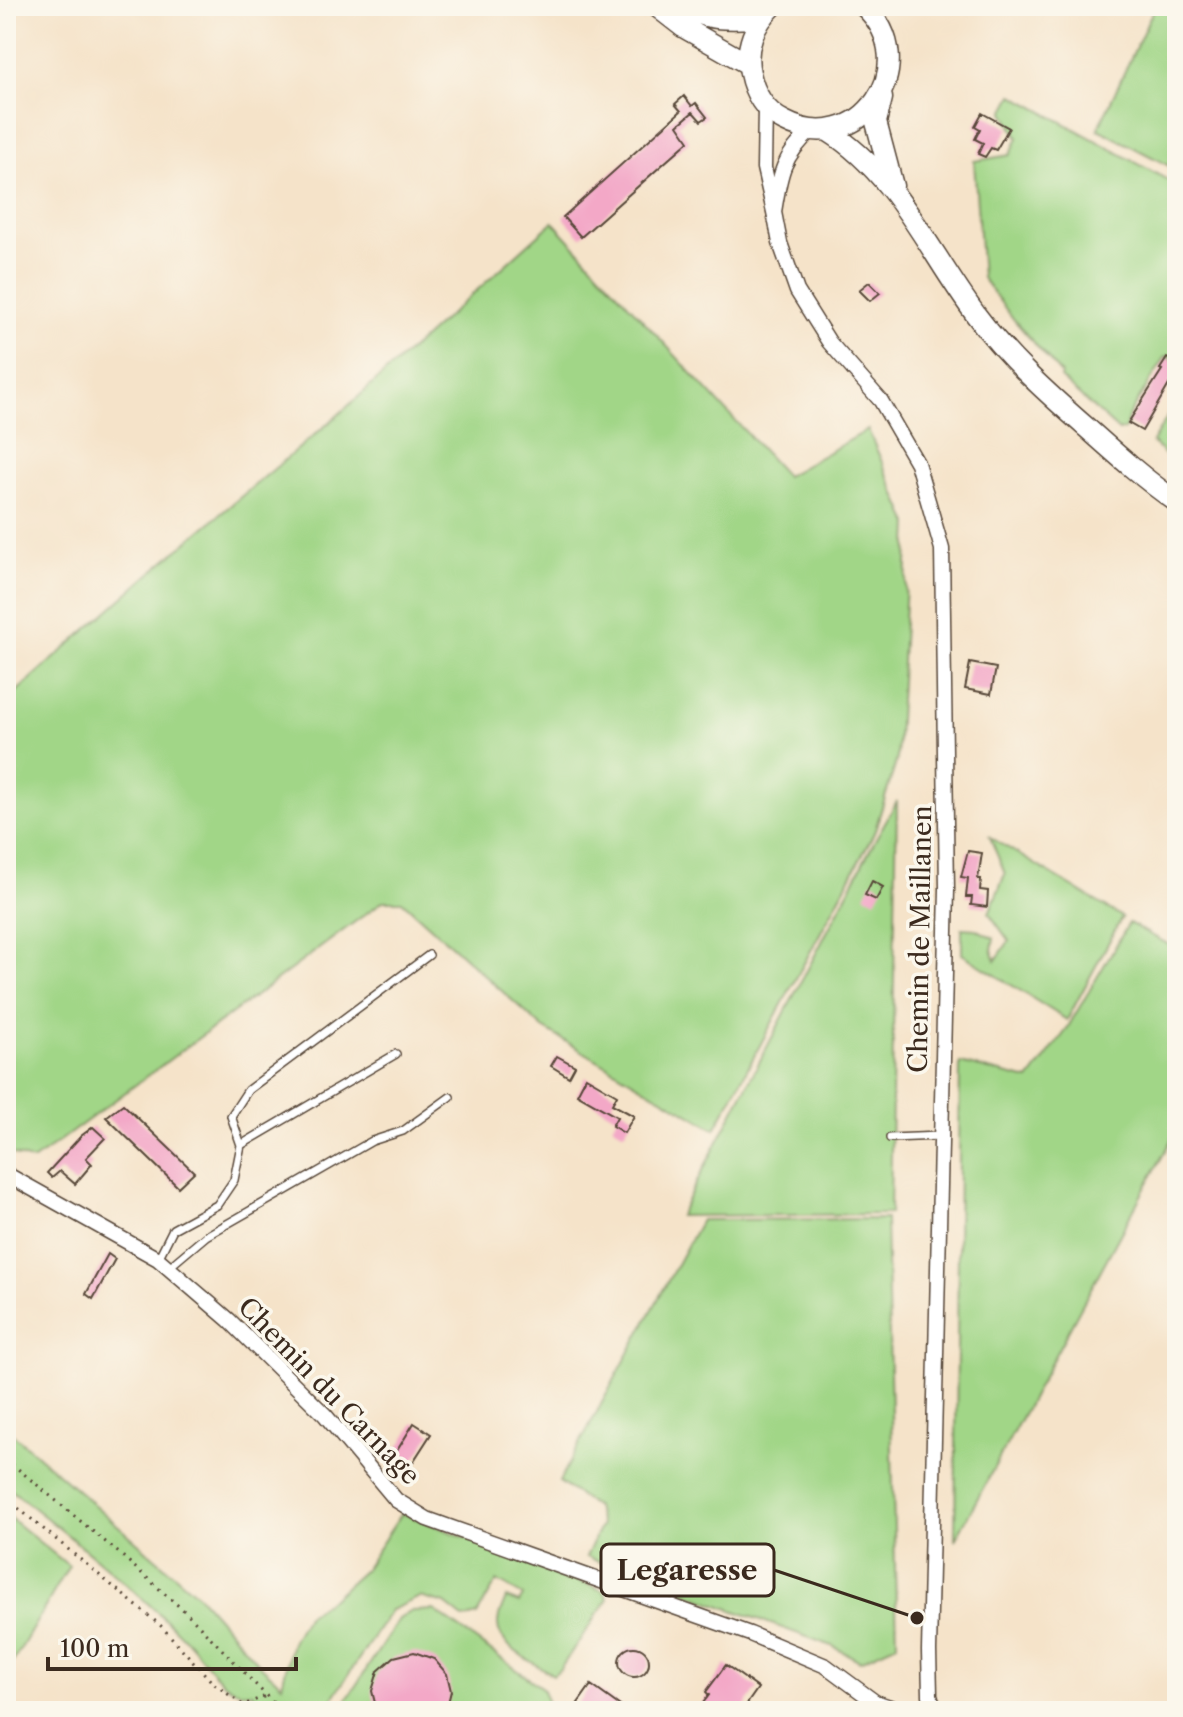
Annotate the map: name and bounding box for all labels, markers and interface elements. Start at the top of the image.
street label: Chemin de Maillanen [902,805,938,1073]
street label: Chemin du Carnage [231,1291,427,1491]
callout: Legaresse [601,1544,774,1596]
text: Legaresse [616,1553,758,1587]
scale bar [48,1621,296,1671]
text: 100 m [60,1634,129,1663]

